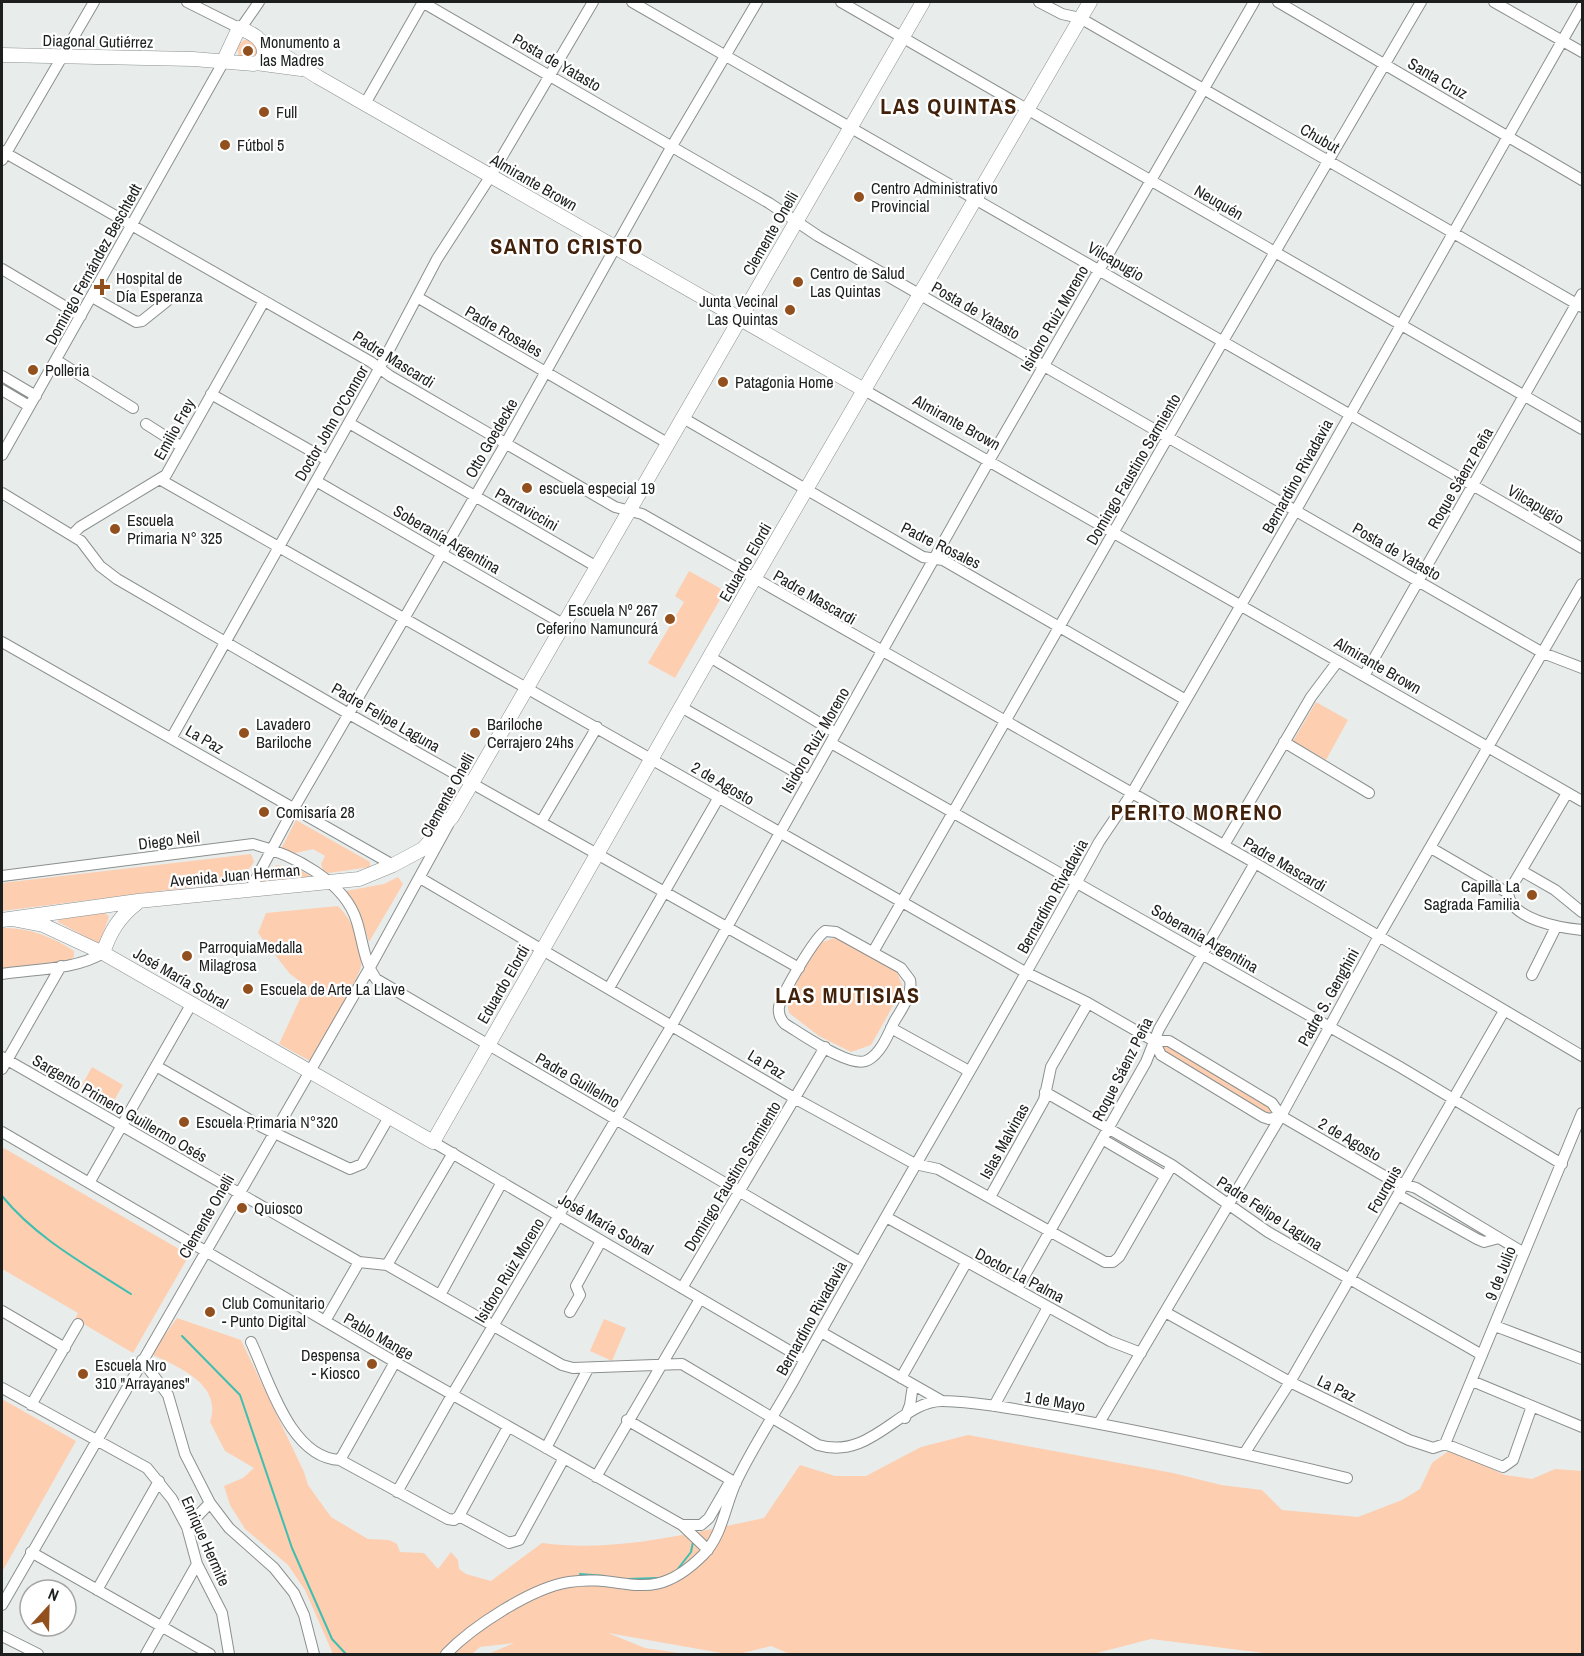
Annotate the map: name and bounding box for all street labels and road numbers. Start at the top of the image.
street label: Posta de Yatasto [509,28,605,96]
street label: Diagonal Gutiérrez [42,29,154,53]
street label: Santa Cruz [1404,52,1472,104]
street label: Chubut [1296,118,1344,158]
street label: Almirante Brown [486,148,581,216]
street label: Domingo Fernández Beschtedt [40,179,147,348]
street label: Neuquén [1190,179,1248,225]
street label: Clemente Onelli [737,187,803,279]
street label: Vilcapugio [1084,236,1148,286]
street label: Isidoro Ruiz Moreno [1015,261,1093,375]
street label: Posta de Yatasto [928,276,1024,344]
street label: Padre Rosales [461,300,547,362]
street label: Padre Mascardi [349,325,439,393]
street label: Doctor John O'Connor [289,361,373,485]
street label: Almirante Brown [908,388,1005,455]
street label: Domingo Faustino Sarmiento [1081,389,1185,549]
street label: Emilio Frey [148,394,200,464]
street label: Otto Goedecke [459,394,523,482]
street label: Bernardino Rivadavia [1256,414,1338,537]
street label: Roque Sáenz Peña [1422,423,1498,533]
street label: Vilcapugio [1504,479,1568,529]
street label: Parraviccini [491,482,563,536]
street label: Soberanía Argentina [389,499,505,579]
street label: Padre Rosales [898,516,984,574]
street label: Posta de Yatasto [1349,517,1445,585]
street label: Eduardo Elordi [714,519,776,605]
street label: Padre Mascardi [769,564,861,630]
street label: Almirante Brown [1330,631,1425,699]
street label: Padre Felipe Laguna [328,677,445,757]
street label: Isidoro Ruiz Moreno [776,683,854,797]
street label: La Paz [182,719,229,759]
street label: Clemente Onelli [415,749,479,841]
street label: 2 de Agosto [687,756,759,810]
street label: Diego Neil [137,825,201,855]
street label: Padre Mascardi [1239,831,1331,897]
street label: Bernardino Rivadavia [1011,834,1093,957]
street label: Avenida Juan Herman [168,858,301,892]
street label: Soberanía Argentina [1147,898,1263,978]
street label: Eduardo Elordi [472,941,534,1027]
street label: José María Sobral [129,942,233,1014]
street label: Padre S. Genghini [1292,944,1364,1050]
street label: Roque Sáenz Peña [1086,1013,1158,1125]
street label: La Paz [744,1044,791,1084]
street label: Padre Guillelmo [532,1047,624,1113]
street label: Sargento Primero Guillermo Osés [29,1049,211,1167]
street label: Domingo Faustino Sarmiento [678,1097,786,1255]
street label: Islas Malvinas [974,1099,1034,1183]
street label: 2 de Agosto [1314,1112,1386,1166]
street label: Fourquis [1362,1161,1406,1217]
street label: Clemente Onelli [173,1170,239,1262]
street label: Padre Felipe Laguna [1213,1171,1328,1256]
street label: José María Sobral [554,1188,658,1260]
street label: Isidoro Ruiz Moreno [469,1213,549,1327]
street label: Doctor La Palma [972,1242,1069,1308]
street label: 9 de Julio [1479,1242,1521,1304]
street label: Bernardino Rivadavia [770,1256,852,1379]
street label: Pablo Mange [340,1307,418,1365]
street label: La Paz [1314,1369,1361,1407]
street label: 1 de Mayo [1023,1385,1087,1417]
street label: Enrique Hermite [176,1493,236,1589]

